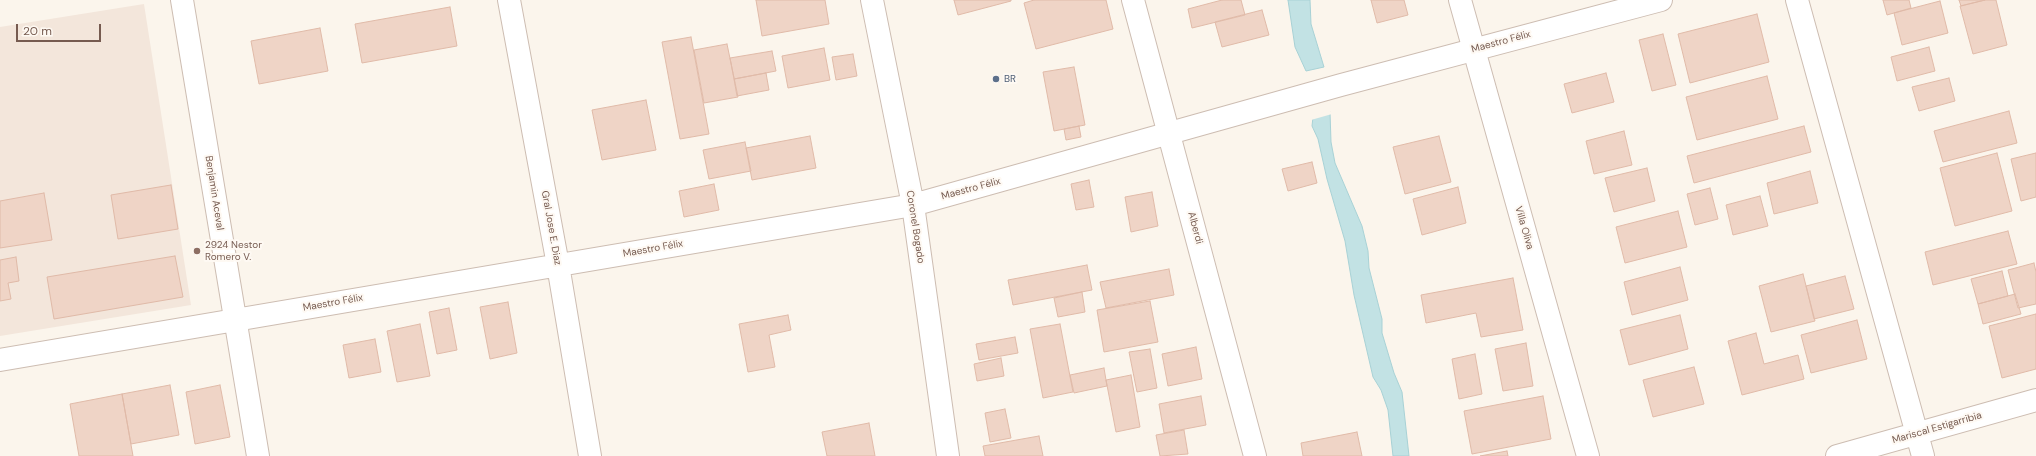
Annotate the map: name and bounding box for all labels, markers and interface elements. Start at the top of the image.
scale bar [18,16,103,42]
text: 20 m [23,23,52,39]
street label: Maestro Félix [1470,28,1532,56]
place label: BR [1004,73,1016,85]
marker: BR [991,74,1001,84]
street label: Benjamin Aceval [202,155,226,231]
street label: Maestro Félix [940,175,1002,203]
street label: Gral Jose E. Diaz [539,190,563,266]
street label: Coronel Bogado [903,190,927,264]
street label: Villa Oliva [1512,205,1536,251]
street label: Alberdi [1185,211,1205,245]
street label: Maestro Félix [622,238,684,260]
place label: 2924 Nestor Romero V. [205,239,262,262]
marker: 2924 Nestor Romero V. [192,246,202,256]
street label: Maestro Félix [302,292,364,314]
street label: Mariscal Estigarribia [1891,409,1983,447]

